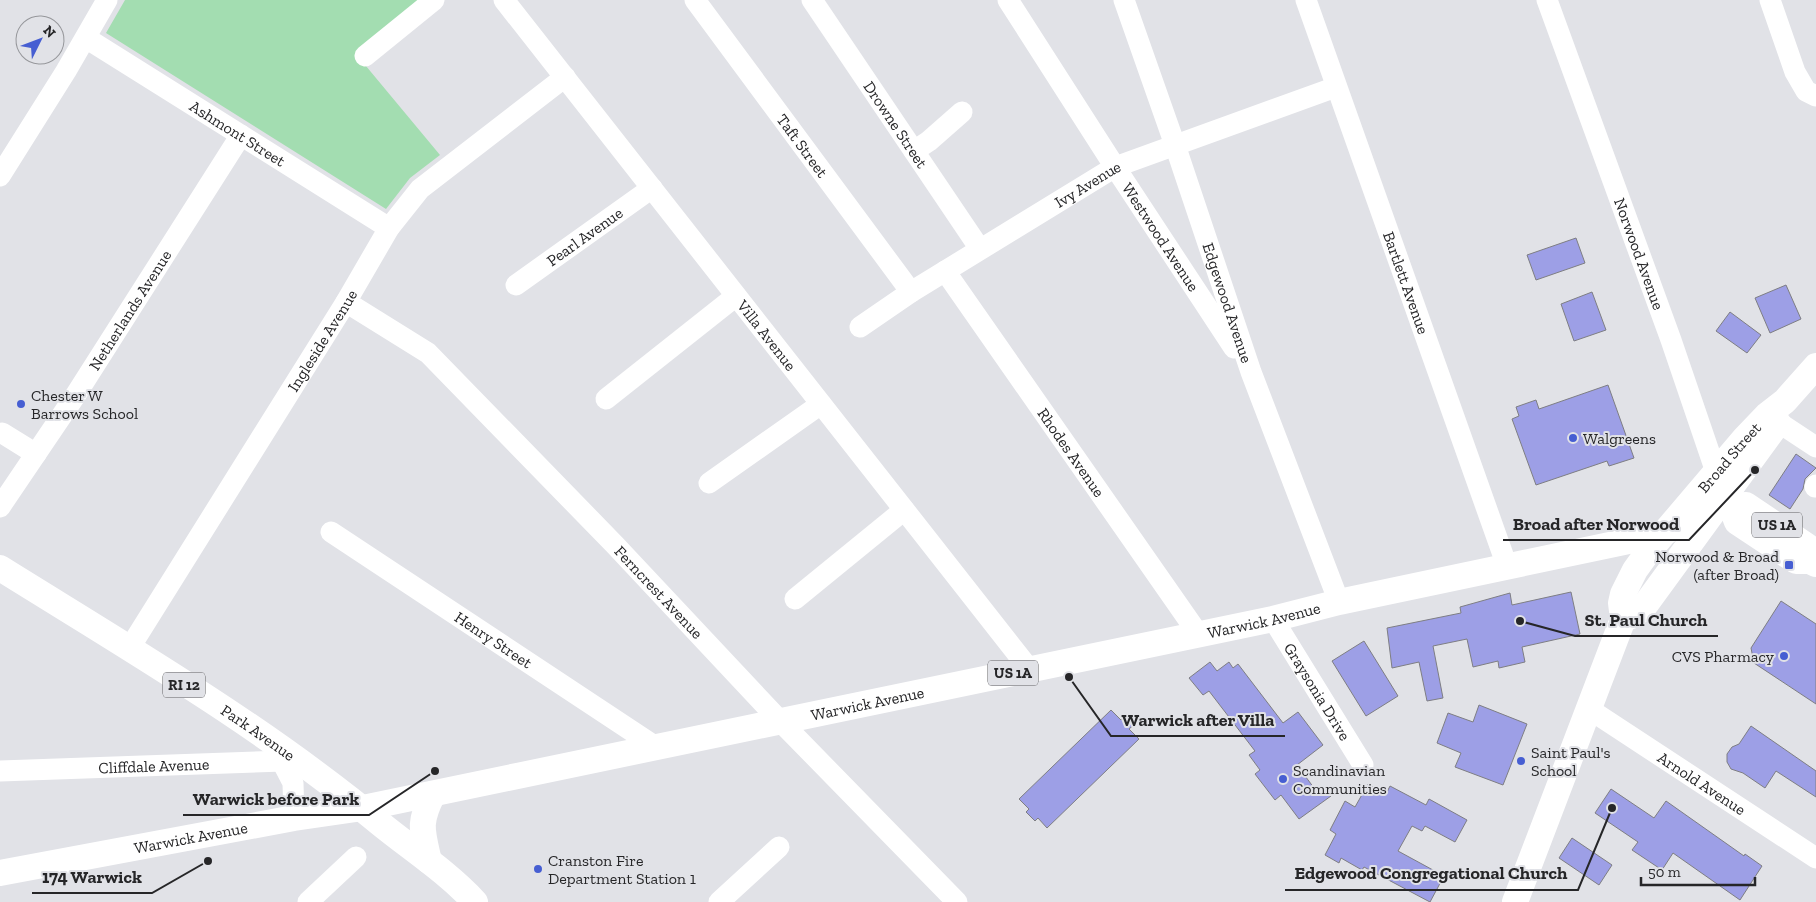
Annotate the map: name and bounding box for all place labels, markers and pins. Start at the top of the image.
place label: Chester W Barrows School [31,386,138,423]
marker: Chester W Barrows School [15,398,27,410]
place label: Walgreens [1583,429,1656,448]
marker: Walgreens [1567,432,1579,444]
callout: Broad after Norwood [1503,507,1689,540]
place label: Norwood & Broad (after Broad) [1655,547,1779,584]
marker: Norwood & Broad (after Broad) [1783,559,1795,571]
callout: St. Paul Church [1575,603,1718,636]
place label: CVS Pharmacy [1672,647,1775,666]
marker: CVS Pharmacy [1778,650,1790,662]
callout: Warwick after Villa [1111,703,1285,736]
place label: Saint Paul's School [1531,743,1610,780]
marker: Saint Paul's School [1515,755,1527,767]
place label: Scandinavian Communities [1293,761,1387,798]
marker: Scandinavian Communities [1277,773,1289,785]
callout: Warwick before Park [183,782,369,815]
place label: Cranston Fire Department Station 1 [548,851,696,888]
callout: Edgewood Congregational Church [1285,857,1578,890]
callout: 174 Warwick [32,860,152,893]
marker: Cranston Fire Department Station 1 [532,863,544,875]

